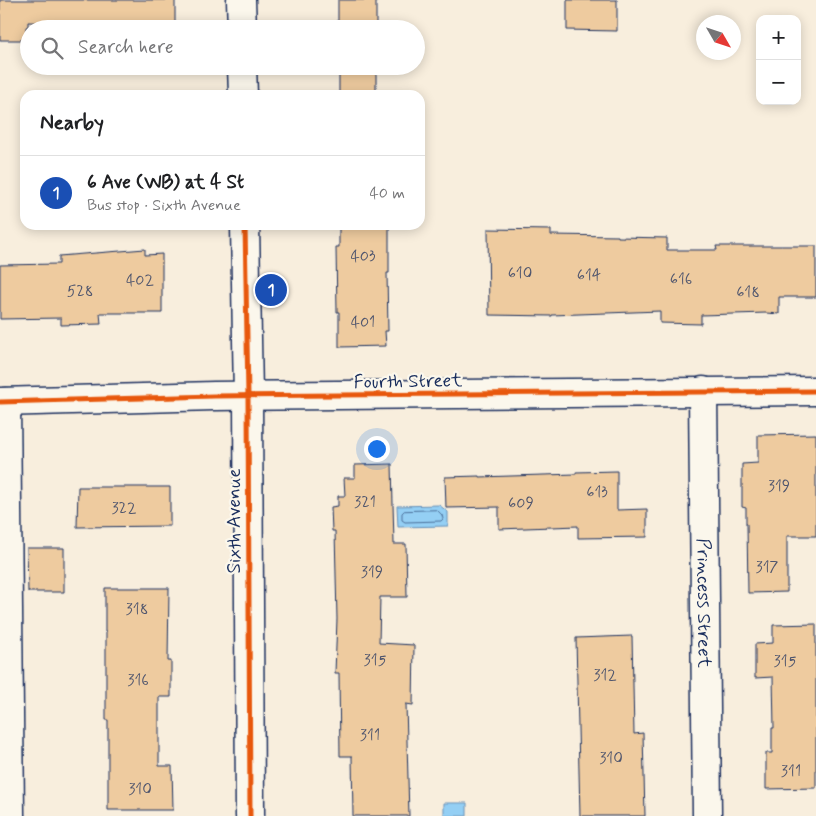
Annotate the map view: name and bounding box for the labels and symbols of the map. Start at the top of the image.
north arrow [696,15,741,60]
house number: 403 [351,246,376,267]
house number: 610 [508,263,532,284]
house number: 614 [577,265,601,286]
house number: 616 [670,269,692,290]
house number: 402 [126,270,154,291]
pin: 1 [255,271,287,309]
house number: 528 [67,281,93,302]
house number: 618 [736,282,760,303]
house number: 401 [351,312,375,333]
street label: Fourth Street [353,368,463,395]
your location [364,436,390,462]
street label: Sixth Avenue [222,468,247,574]
house number: 319 [768,476,790,497]
house number: 613 [586,482,608,503]
house number: 321 [354,492,376,513]
house number: 609 [508,493,534,514]
house number: 322 [111,498,137,519]
street label: Princess Street [690,538,717,668]
house number: 317 [755,557,779,578]
house number: 319 [361,562,383,583]
house number: 318 [126,599,148,620]
house number: 315 [363,650,387,671]
house number: 315 [773,651,797,672]
house number: 312 [593,665,617,686]
house number: 316 [127,670,149,691]
house number: 311 [360,725,380,746]
house number: 310 [599,748,623,769]
house number: 311 [781,761,801,782]
house number: 310 [128,779,152,800]

